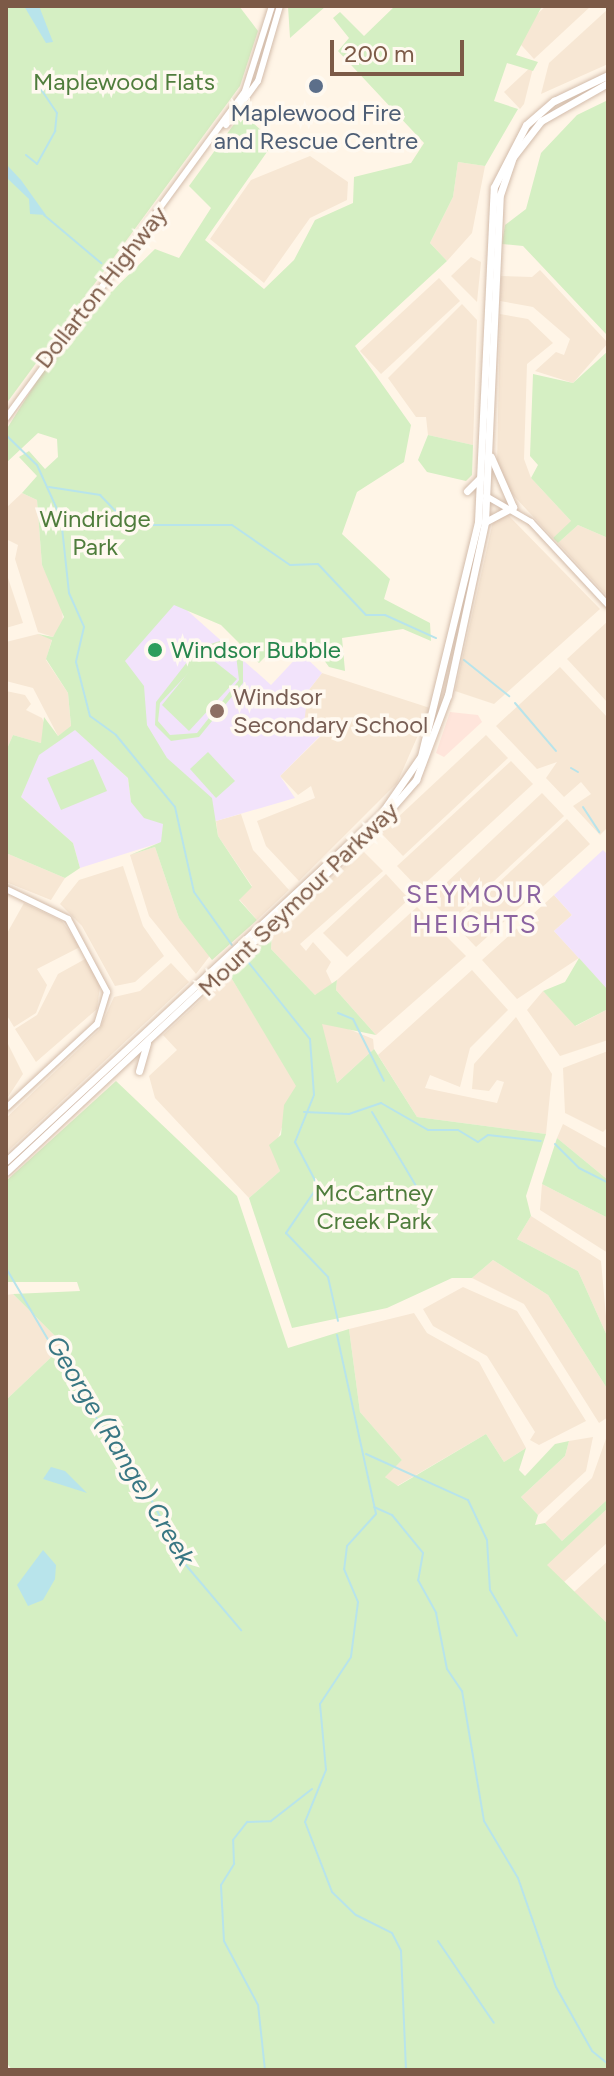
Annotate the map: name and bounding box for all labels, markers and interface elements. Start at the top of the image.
scale bar [334,24,468,74]
text: 200 m [344,39,415,68]
park label: Maplewood Flats [33,68,215,96]
marker: Maplewood Fire and Rescue Centre [307,77,325,95]
place label: Maplewood Fire and Rescue Centre [214,99,418,155]
street label: Dollarton Highway [29,200,173,374]
park label: Windridge Park [40,505,150,561]
place label: Windsor Bubble [171,636,341,664]
marker: Windsor Bubble [146,641,164,659]
place label: Windsor Secondary School [233,683,428,739]
marker: Windsor Secondary School [208,702,226,720]
street label: Mount Seymour Parkway [192,796,404,1002]
district label: SEYMOUR HEIGHTS [406,879,544,940]
park label: McCartney Creek Park [315,1179,433,1235]
water label: George (Range) Creek [39,1330,201,1572]

